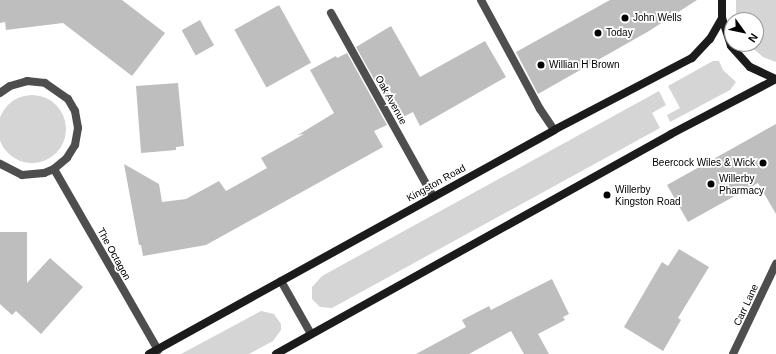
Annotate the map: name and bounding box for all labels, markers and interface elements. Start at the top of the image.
place label: John Wells [633,12,682,24]
north arrow [724,12,764,52]
marker: John Wells [620,13,630,23]
place label: Today [606,27,633,39]
marker: Today [593,28,603,38]
text: N [746,31,760,45]
place label: Willian H Brown [549,59,620,71]
marker: Willian H Brown [536,60,546,70]
street label: Oak Avenue [372,73,410,127]
place label: Beercock Wiles & Wick [652,157,755,169]
marker: Beercock Wiles & Wick [758,158,768,168]
street label: Kingston Road [404,162,468,204]
place label: Willerby Pharmacy [719,172,764,196]
marker: Willerby Pharmacy [706,179,716,189]
place label: Willerby Kingston Road [615,183,681,206]
marker: Willerby Kingston Road [602,190,612,200]
street label: The Octagon [95,226,133,282]
street label: Carr Lane [731,282,761,328]

